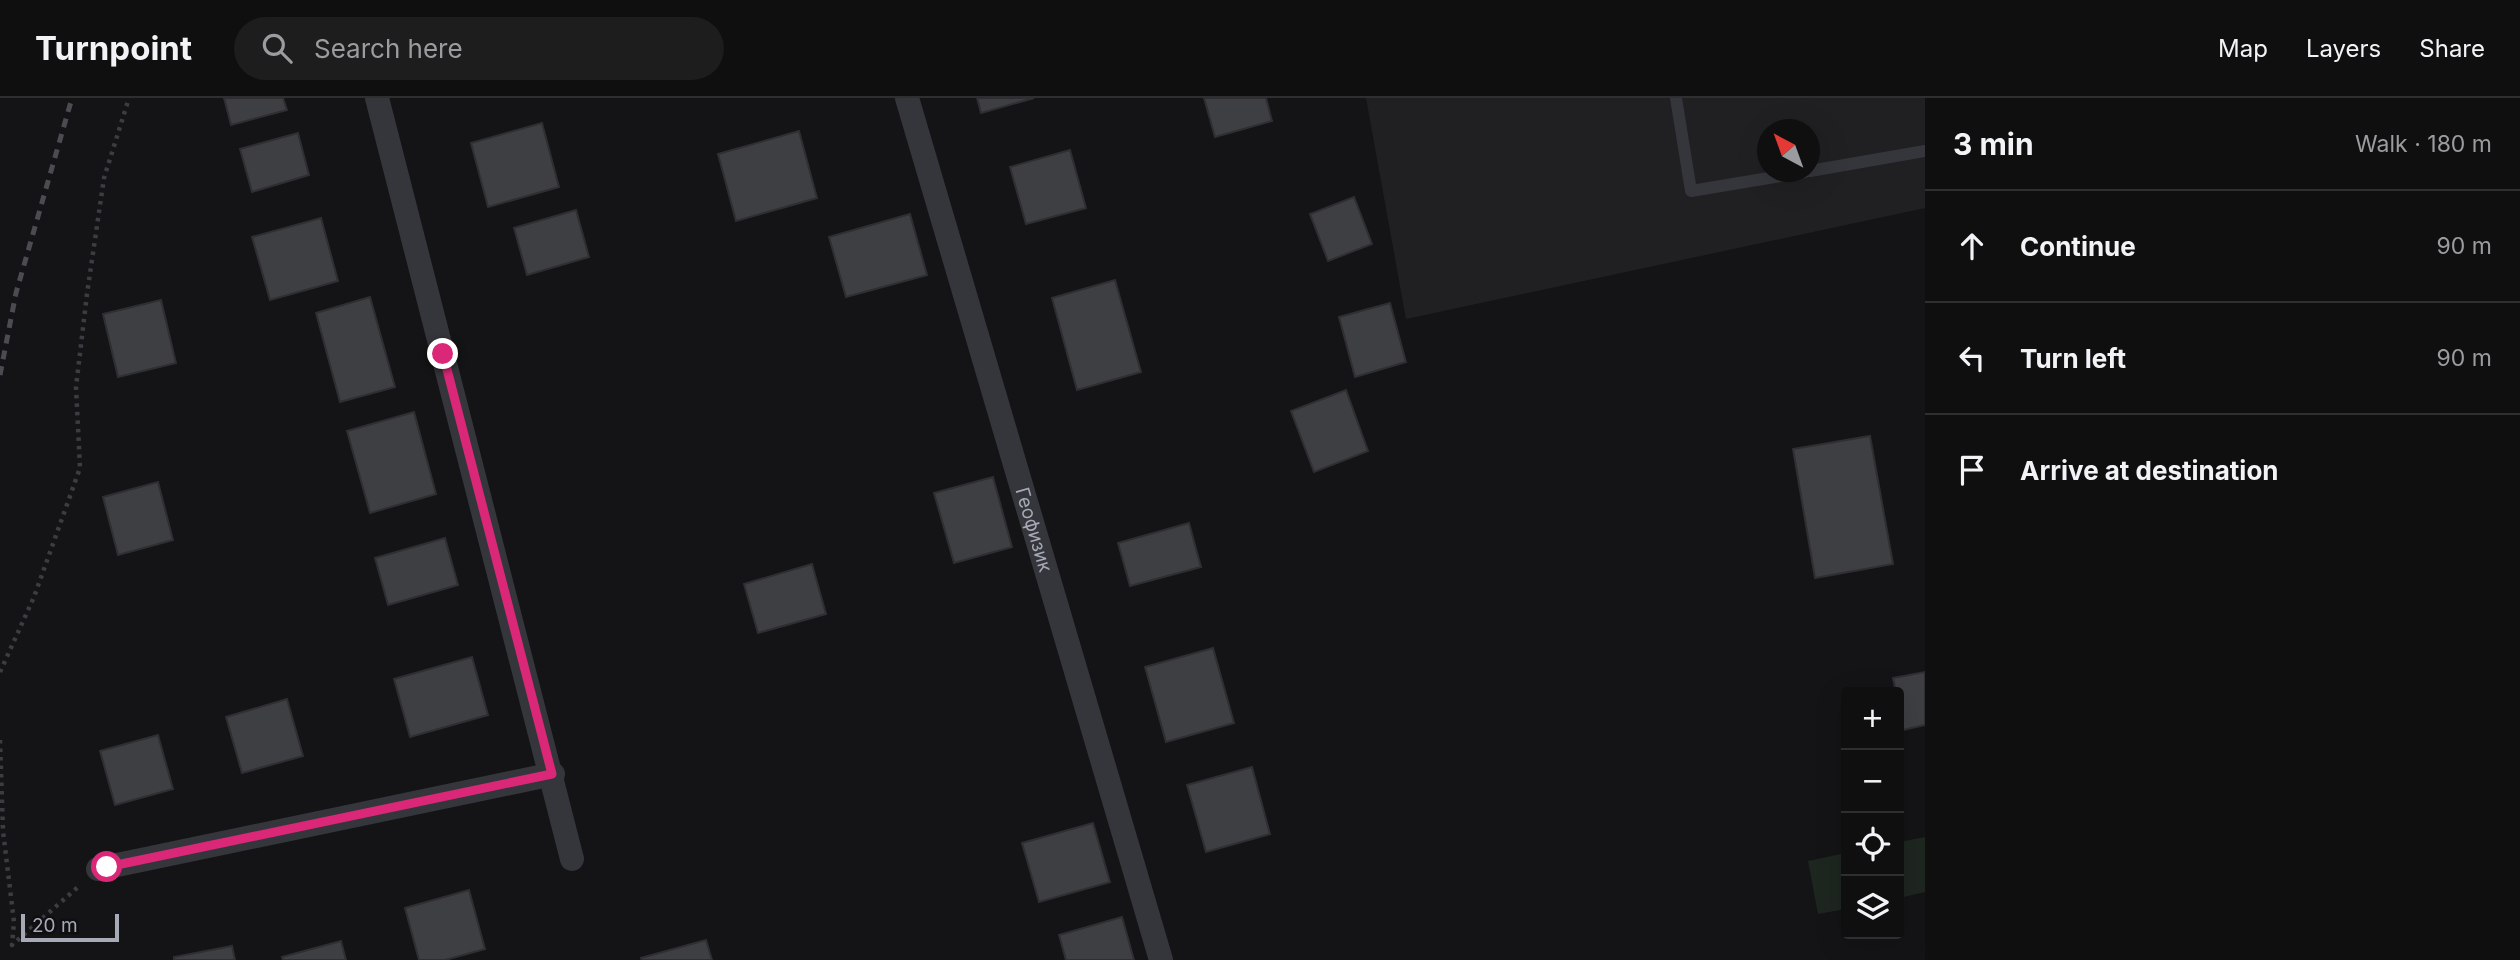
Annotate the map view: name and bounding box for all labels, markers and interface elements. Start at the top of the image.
search box [234,17,724,80]
text: Turnpoint [35,28,192,68]
icon: search [258,29,296,67]
text: Search here [314,33,463,64]
text: Map [2218,34,2268,63]
text: Layers [2306,34,2381,63]
text: Share [2419,34,2485,63]
north arrow [1757,119,1820,182]
text: 3 min [1953,126,2034,162]
text: Walk · 180 m [2355,130,2492,158]
icon: ahead [1953,227,1991,265]
text: Continue [2020,231,2136,262]
text: 90 m [2437,232,2492,260]
route end [427,338,458,369]
icon: left [1953,339,1991,377]
text: Turn left [2020,343,2126,374]
text: 90 m [2437,344,2492,372]
icon: arrive [1953,451,1991,489]
text: Arrive at destination [2020,455,2279,486]
street label: Геофизик [1011,485,1058,575]
map controls [1841,687,1904,939]
button: + [1841,687,1904,750]
button: − [1841,750,1904,813]
button: locate [1841,813,1904,876]
route start [91,851,122,882]
button: layers [1841,876,1904,939]
scale bar [21,911,119,943]
text: 20 m [32,914,78,937]

